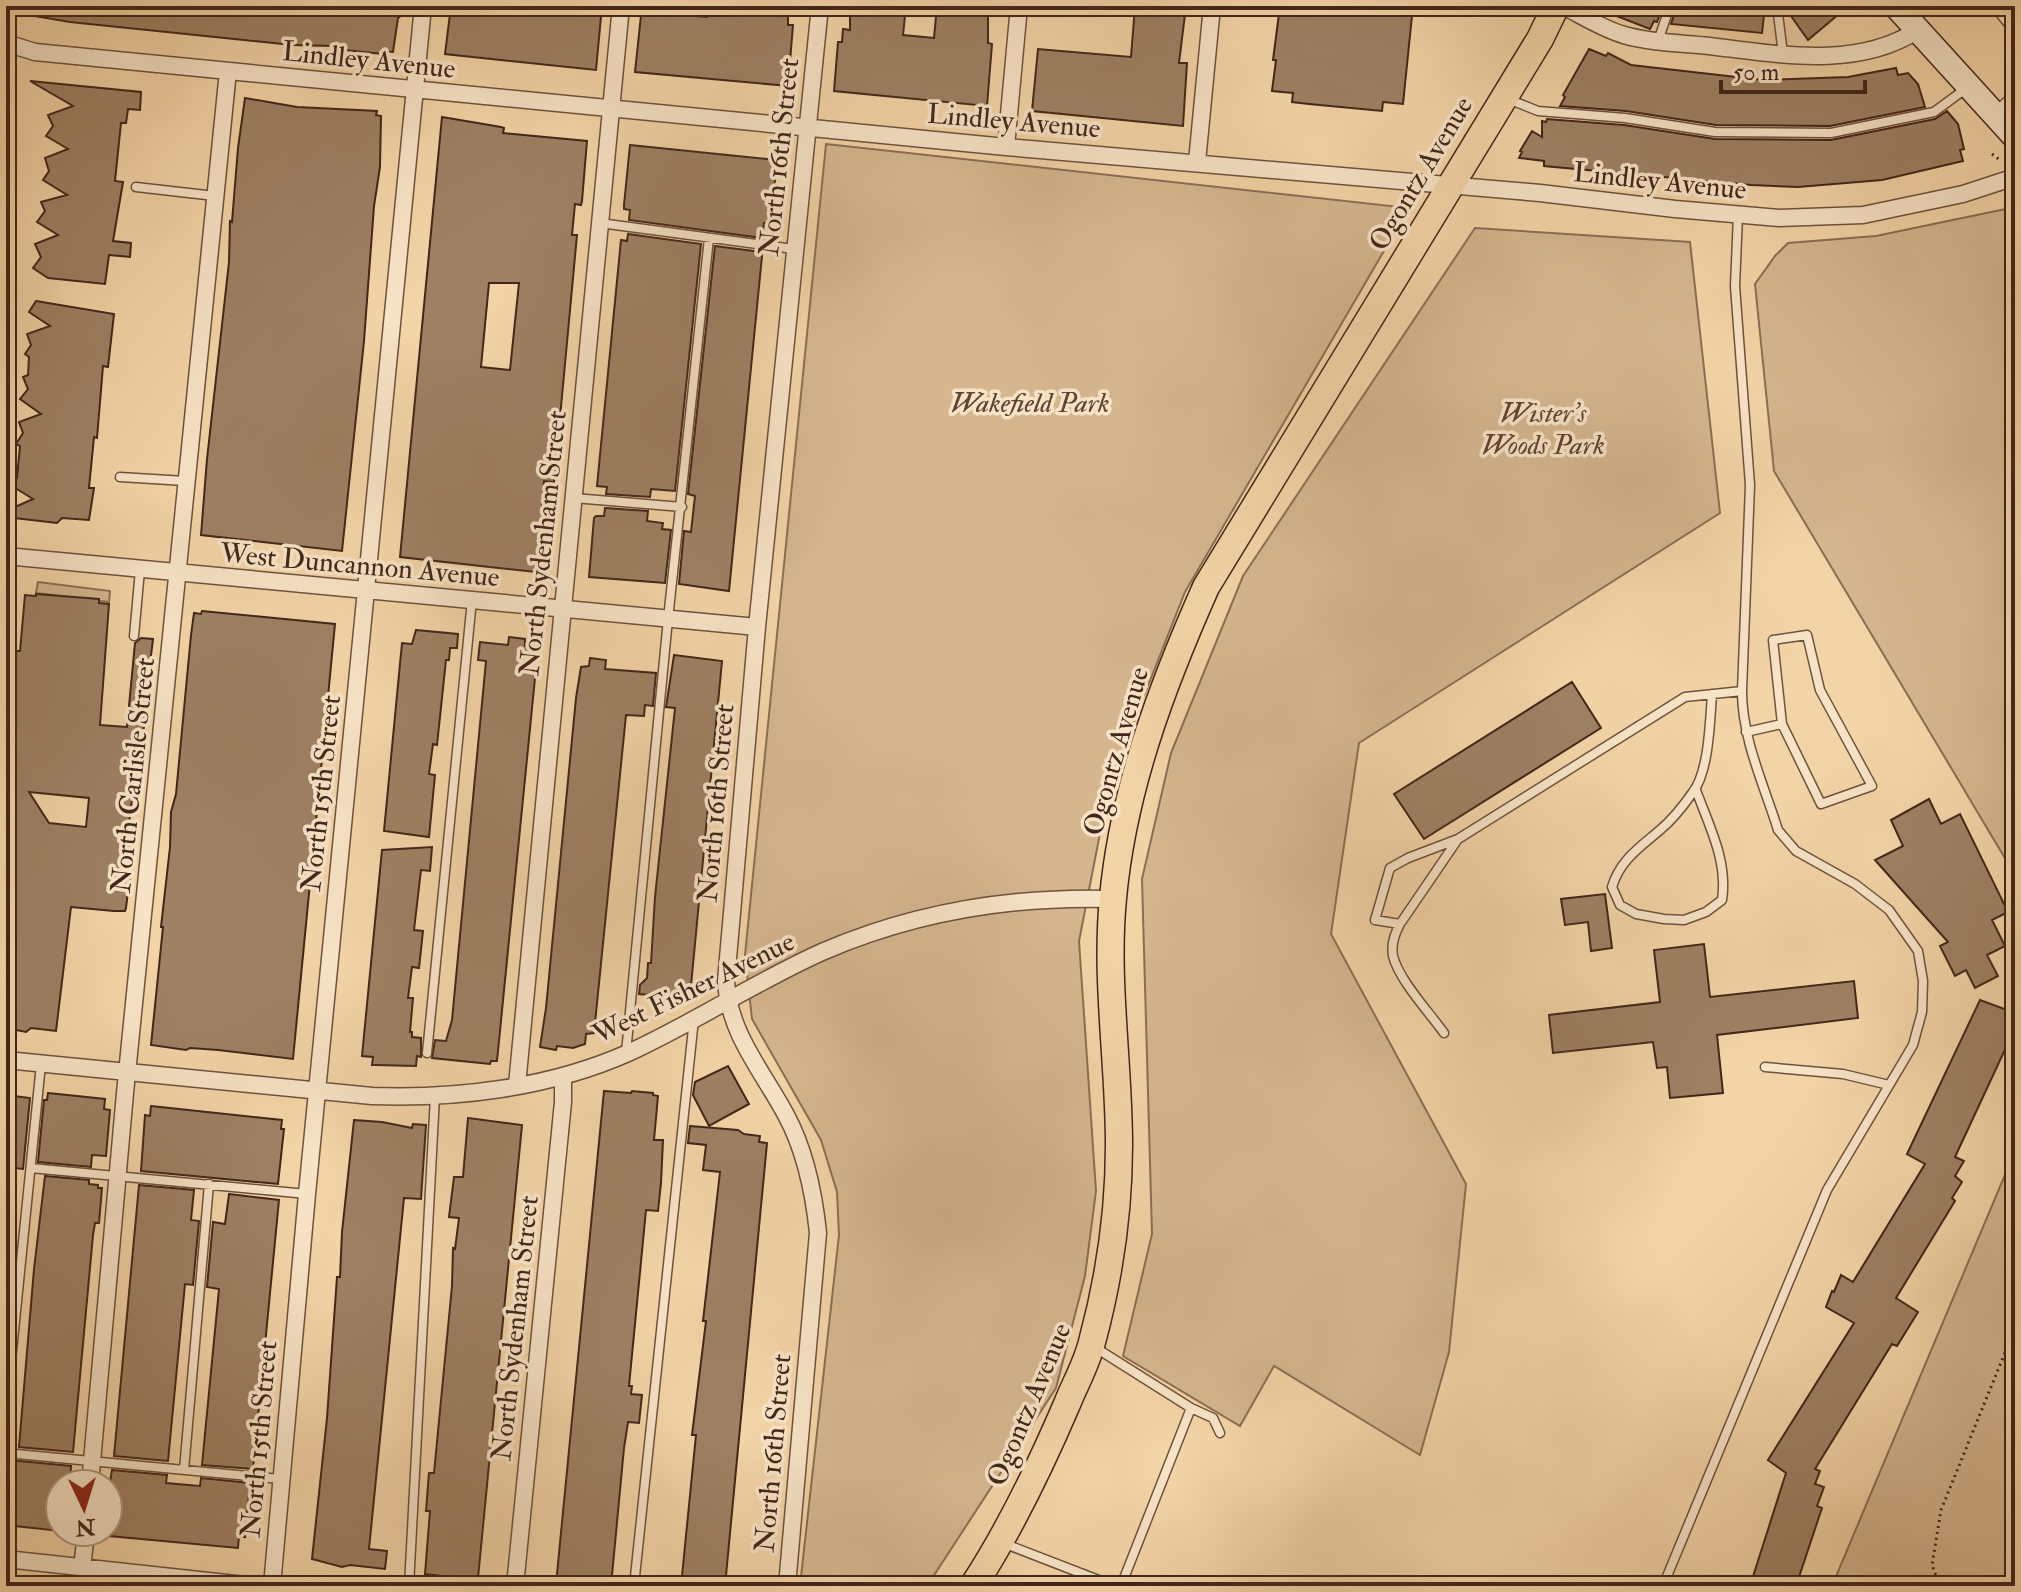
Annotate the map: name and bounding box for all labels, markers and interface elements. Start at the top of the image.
street label: Lindley Avenue [281,34,457,87]
scale bar [1721,44,1865,94]
street label: North 16th Street [752,56,807,258]
text: 50 m [1733,57,1780,88]
street label: Ogontz Avenue [1362,90,1481,257]
street label: Lindley Avenue [926,96,1102,147]
street label: Lindley Avenue [1572,155,1748,208]
park label: Wakefield Park [950,386,1110,421]
park label: Wister's Woods Park [1481,396,1605,463]
street label: North Sydenham Street [512,409,575,678]
street label: West Duncannon Avenue [218,536,501,595]
street label: North Carlisle Street [104,656,163,895]
street label: Ogontz Avenue [1076,663,1157,840]
street label: North 15th Street [294,693,349,893]
street label: North 16th Street [690,702,743,904]
street label: West Fisher Avenue [586,924,801,1053]
street label: North Sydenham Street [484,1194,547,1463]
street label: Ogontz Avenue [979,1317,1080,1491]
street label: North 15th Street [233,1339,286,1539]
street label: North 16th Street [747,1352,800,1554]
north arrow [44,1468,124,1548]
text: N [74,1512,97,1542]

